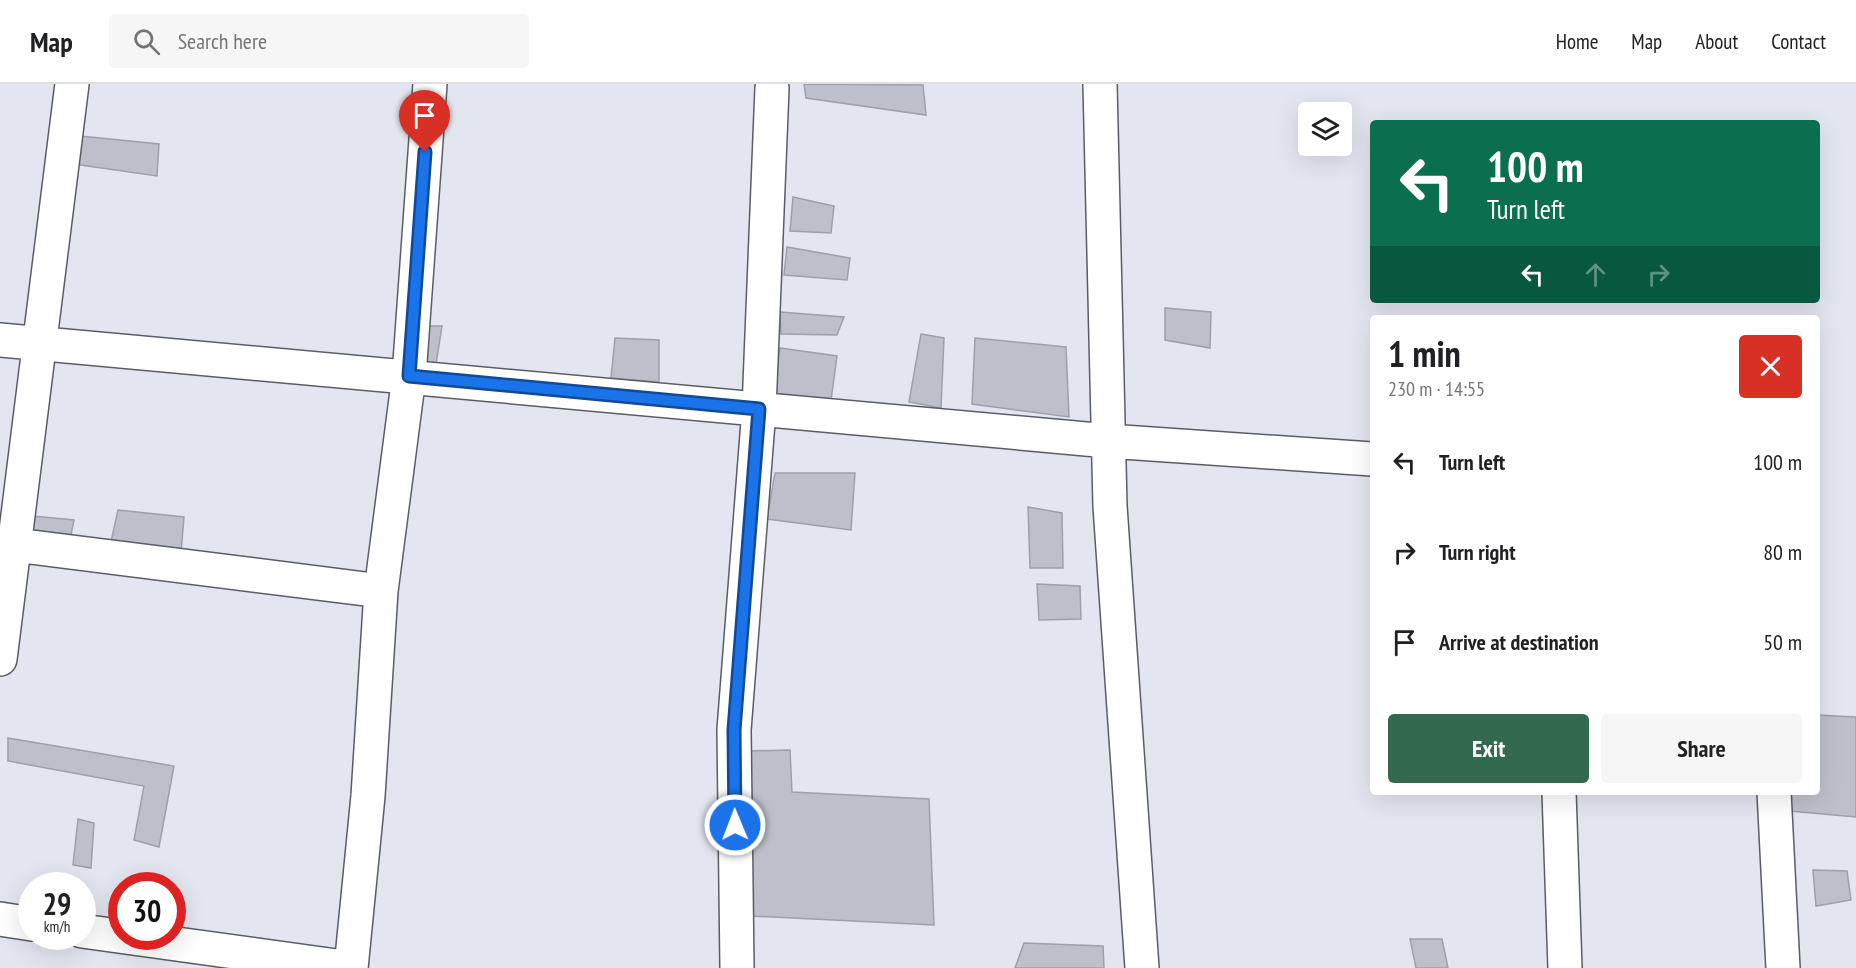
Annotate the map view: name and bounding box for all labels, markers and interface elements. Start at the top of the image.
search box [109,14,529,68]
text: Map [30,23,73,60]
icon: search [130,25,163,58]
text: Search here [178,27,267,55]
text: Home [1556,28,1598,55]
text: Map [1631,28,1662,55]
text: About [1695,28,1738,55]
text: Contact [1771,28,1826,55]
pin [399,90,450,152]
icon: arrive [408,99,441,132]
map controls [1298,102,1352,156]
button: layers [1298,102,1352,156]
text: 100 m [1487,139,1584,194]
icon: left [1388,144,1466,222]
text: Turn left [1487,192,1565,226]
icon: left [1516,258,1549,291]
icon: ahead [1579,258,1612,291]
icon: right [1642,258,1675,291]
text: 1 min [1388,330,1461,377]
button: close [1739,335,1802,398]
text: 230 m · 14:55 [1388,376,1485,402]
icon: left [1388,446,1421,479]
text: Turn left [1439,448,1505,476]
text: 100 m [1753,448,1802,476]
icon: right [1388,536,1421,569]
text: Turn right [1439,538,1516,566]
text: 80 m [1763,538,1802,566]
icon: arrive [1388,626,1421,659]
text: Arrive at destination [1439,628,1599,656]
text: 50 m [1763,628,1802,656]
button: Exit [1388,714,1589,783]
button: Share [1601,714,1802,783]
position arrow [703,793,767,857]
speed limit sign: 30 [108,872,186,950]
text: 29 [43,884,71,923]
text: km/h [44,917,70,936]

